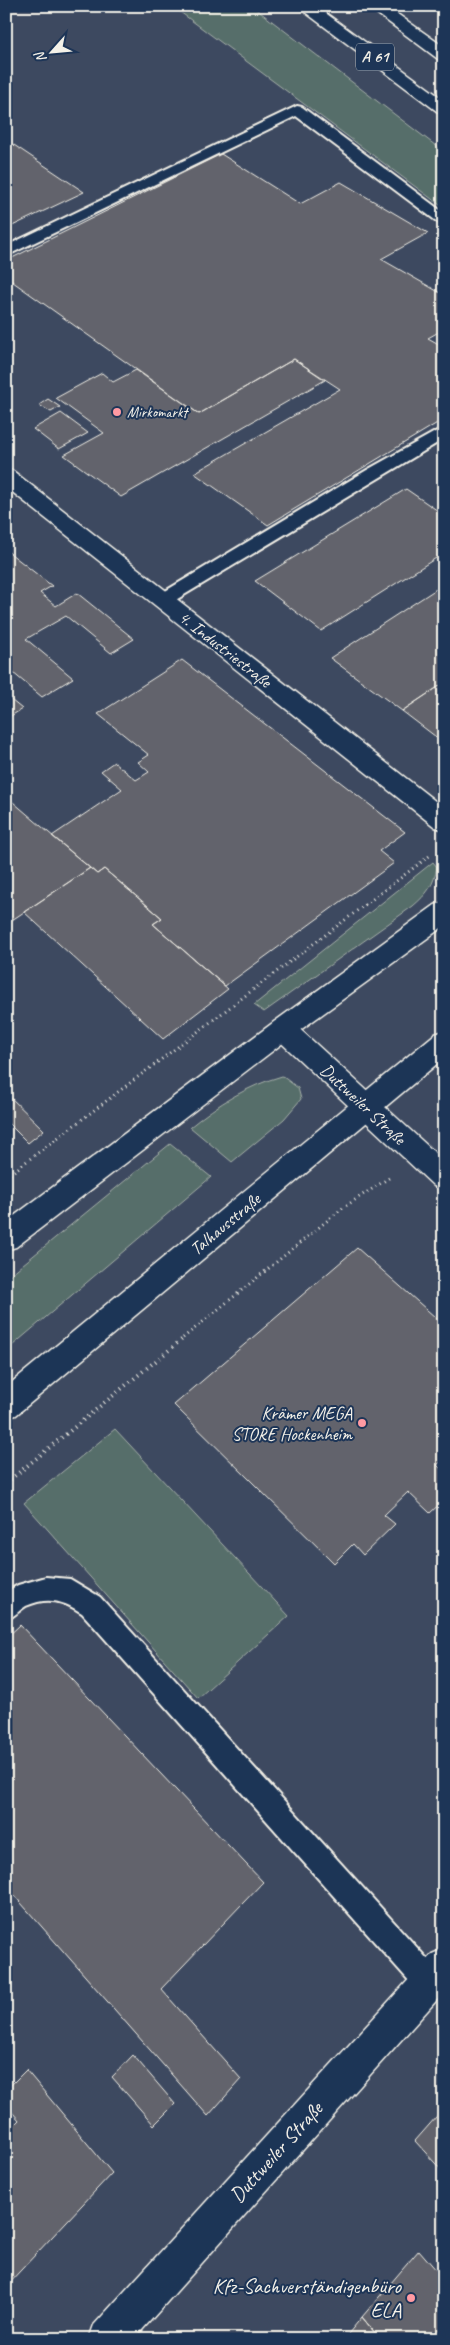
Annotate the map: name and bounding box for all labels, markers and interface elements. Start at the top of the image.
north arrow [28,28,78,78]
road number: A 61 [356,44,394,70]
text: N [30,48,50,65]
place label: Mirkomarkt [127,403,189,422]
marker: Mirkomarkt [111,406,123,418]
street label: 4. Industriestraße [174,606,277,693]
street label: Duttweiler Straße [316,1059,411,1150]
street label: Talhausstraße [185,1187,266,1260]
place label: Krämer MEGA STORE Hockenheim [232,1402,353,1445]
marker: Krämer MEGA STORE Hockenheim [356,1417,368,1429]
street label: Duttweiler Straße [224,2095,330,2208]
place label: Kfz-Sachverständigenbüro ELA [213,2273,403,2323]
marker: Kfz-Sachverständigenbüro ELA [405,2292,417,2304]

